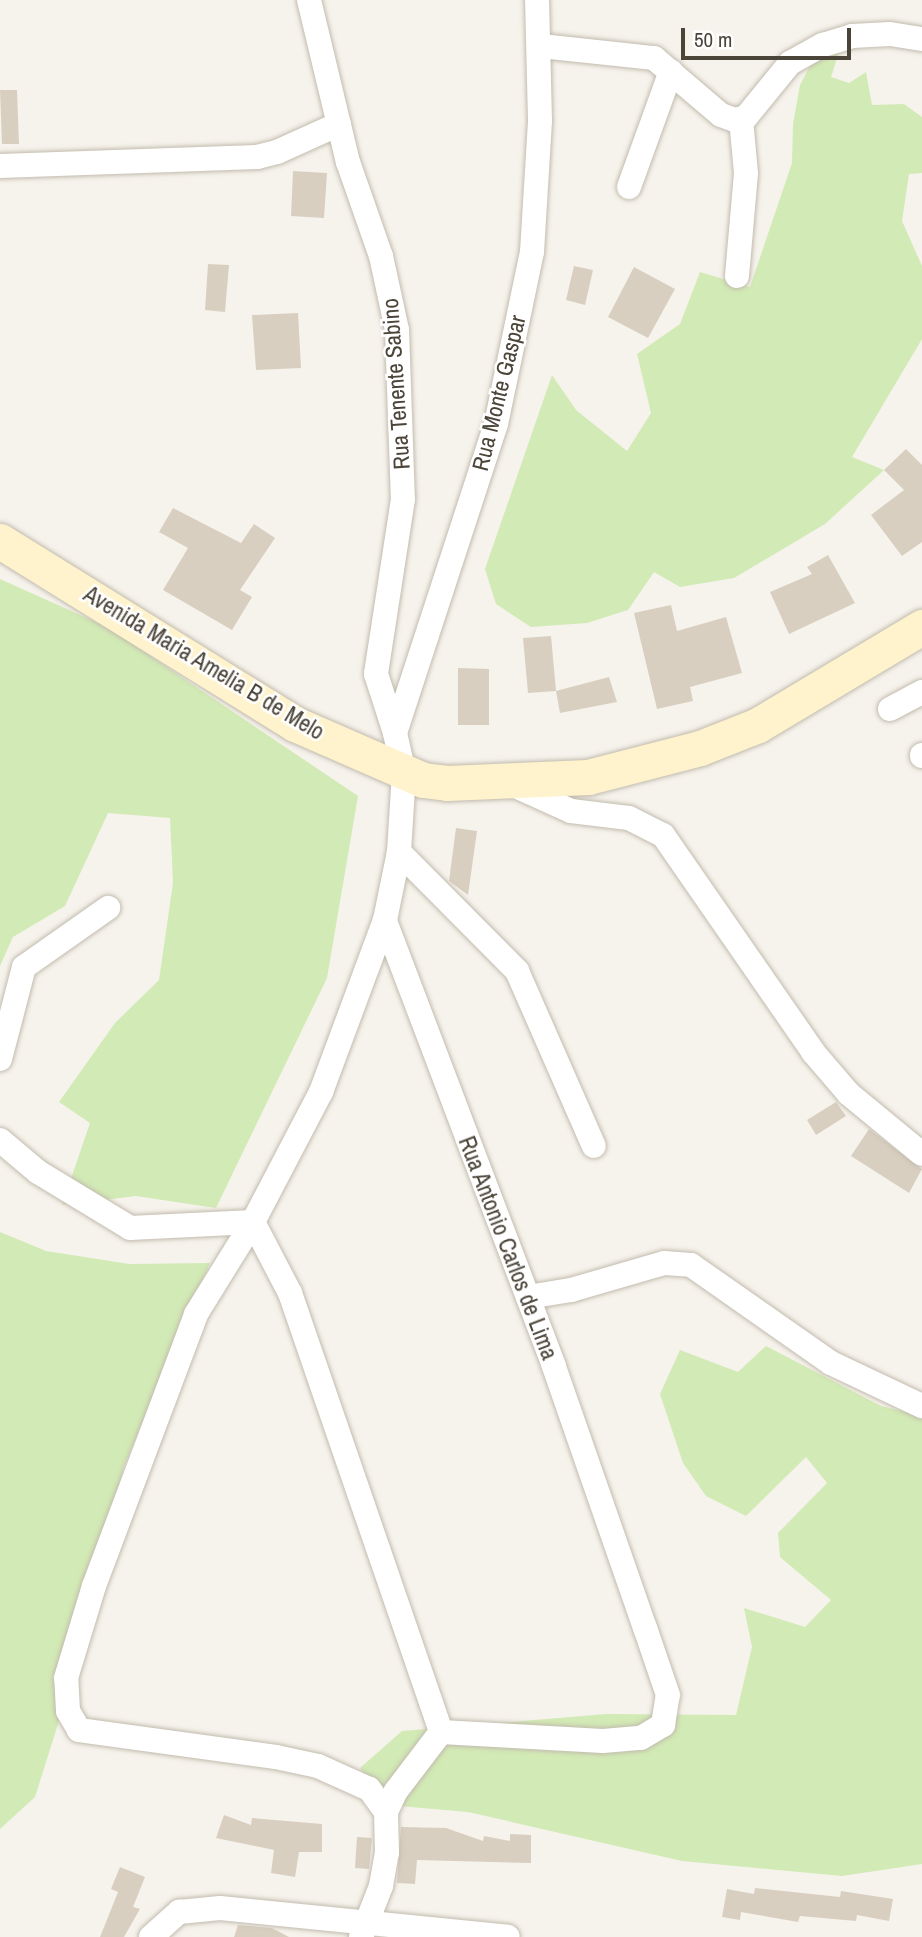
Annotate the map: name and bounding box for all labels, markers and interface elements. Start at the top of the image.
scale bar [684,14,854,58]
text: 50 m [694,25,732,54]
street label: Rua Tenente Sabino [376,297,416,471]
street label: Rua Monte Gaspar [466,312,532,474]
street label: Avenida Maria Amelia B de Melo [78,580,330,746]
street label: Rua Antonio Carlos de Lima [452,1132,564,1364]

